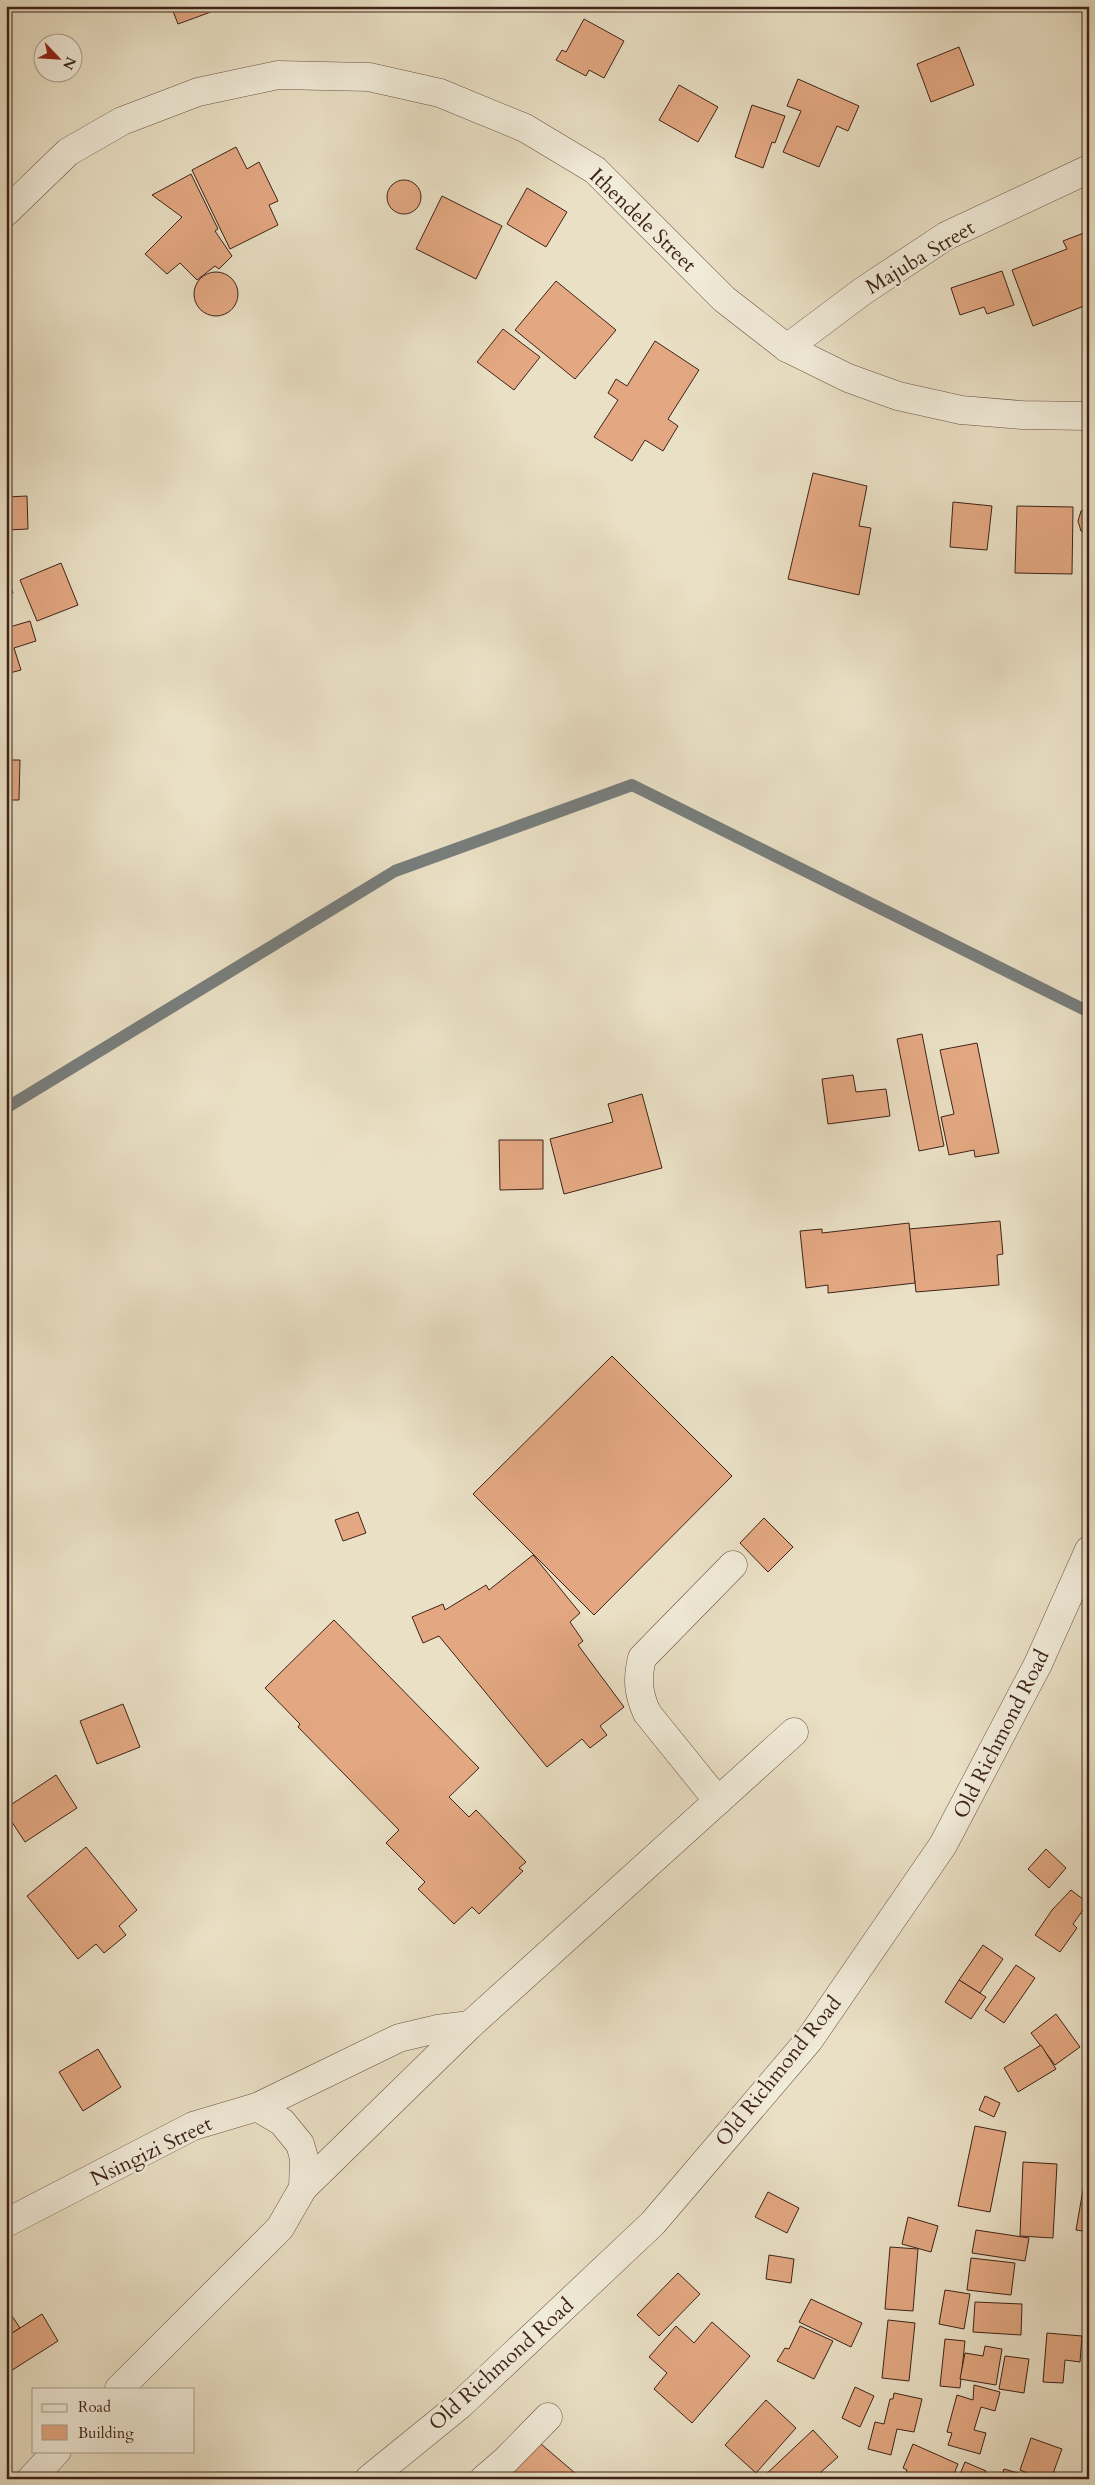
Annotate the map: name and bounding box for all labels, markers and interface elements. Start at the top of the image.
north arrow [32,32,82,82]
text: N [58,54,81,73]
street label: Ithendele Street [583,162,703,279]
street label: Majuba Street [860,213,981,301]
street label: Old Richmond Road [946,1645,1057,1824]
street label: Old Richmond Road [709,1990,848,2153]
street label: Nsingizi Street [86,2109,217,2193]
street label: Old Richmond Road [423,2291,580,2437]
legend [32,2388,195,2452]
text: Road [78,2397,111,2417]
text: Building [78,2423,134,2443]

